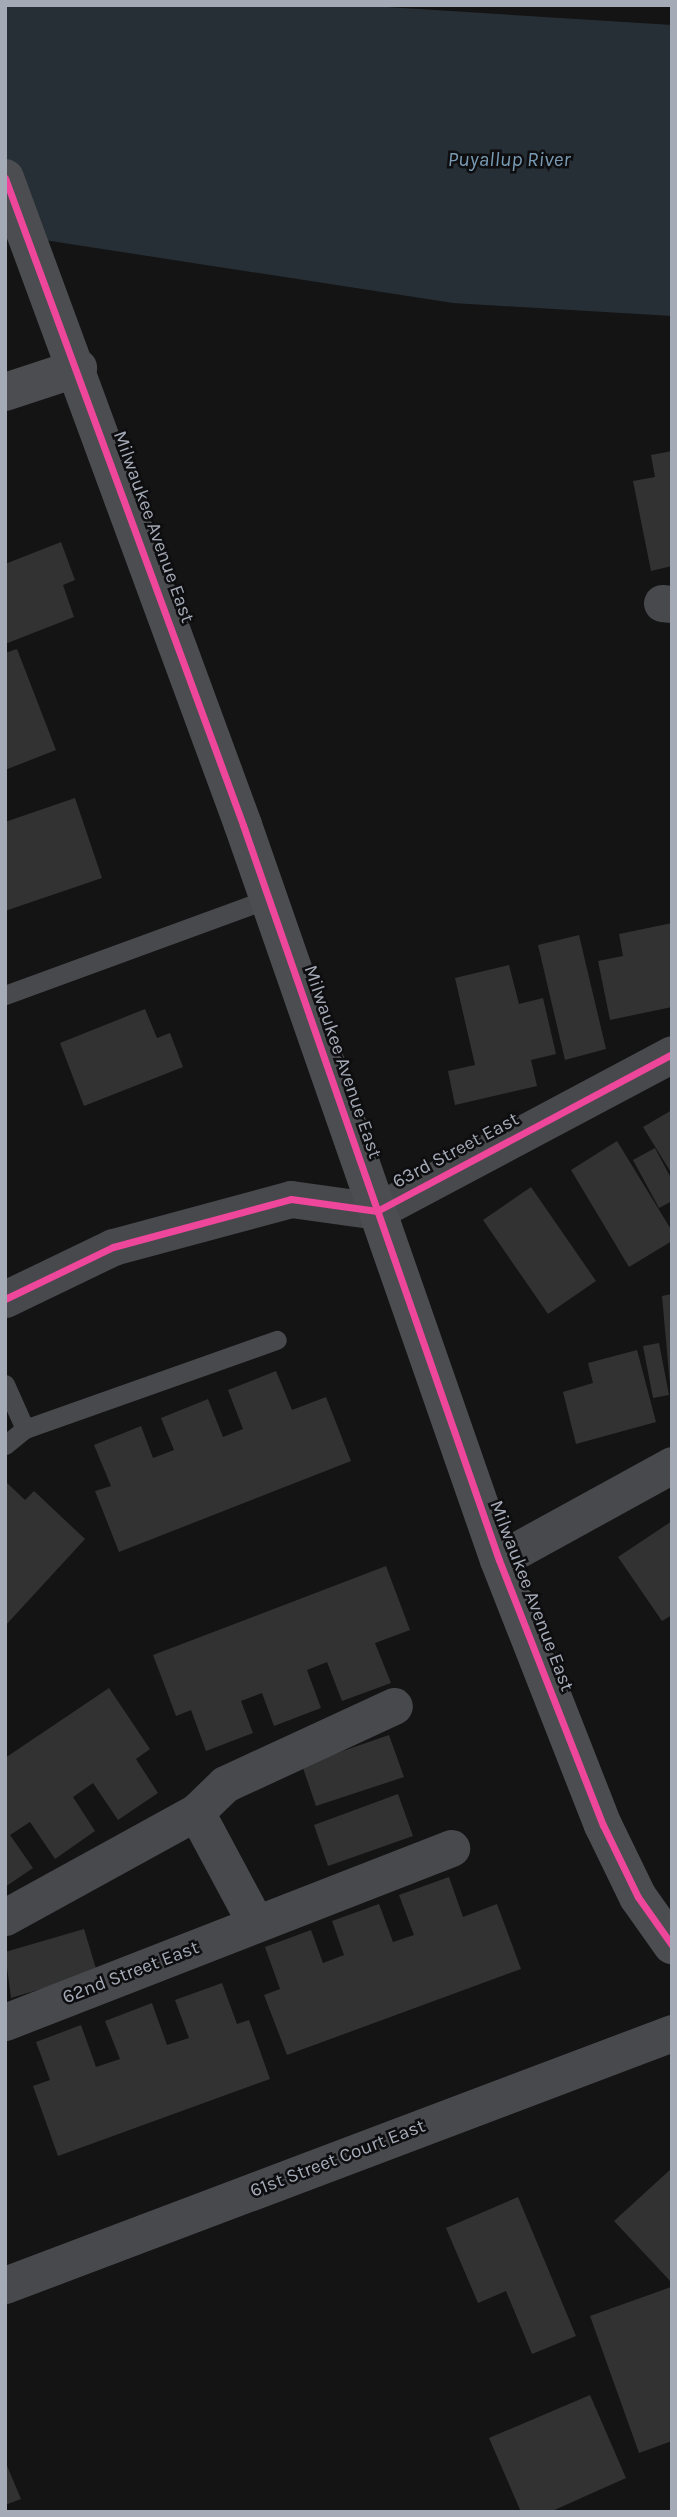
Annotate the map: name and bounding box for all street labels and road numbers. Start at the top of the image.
street label: Milwaukee Avenue East [108,428,198,626]
street label: Milwaukee Avenue East [298,962,386,1162]
street label: 63rd Street East [389,1108,523,1194]
street label: Milwaukee Avenue East [484,1497,578,1695]
street label: 62nd Street East [60,1937,202,2009]
street label: 61st Street Court East [247,2115,429,2203]

